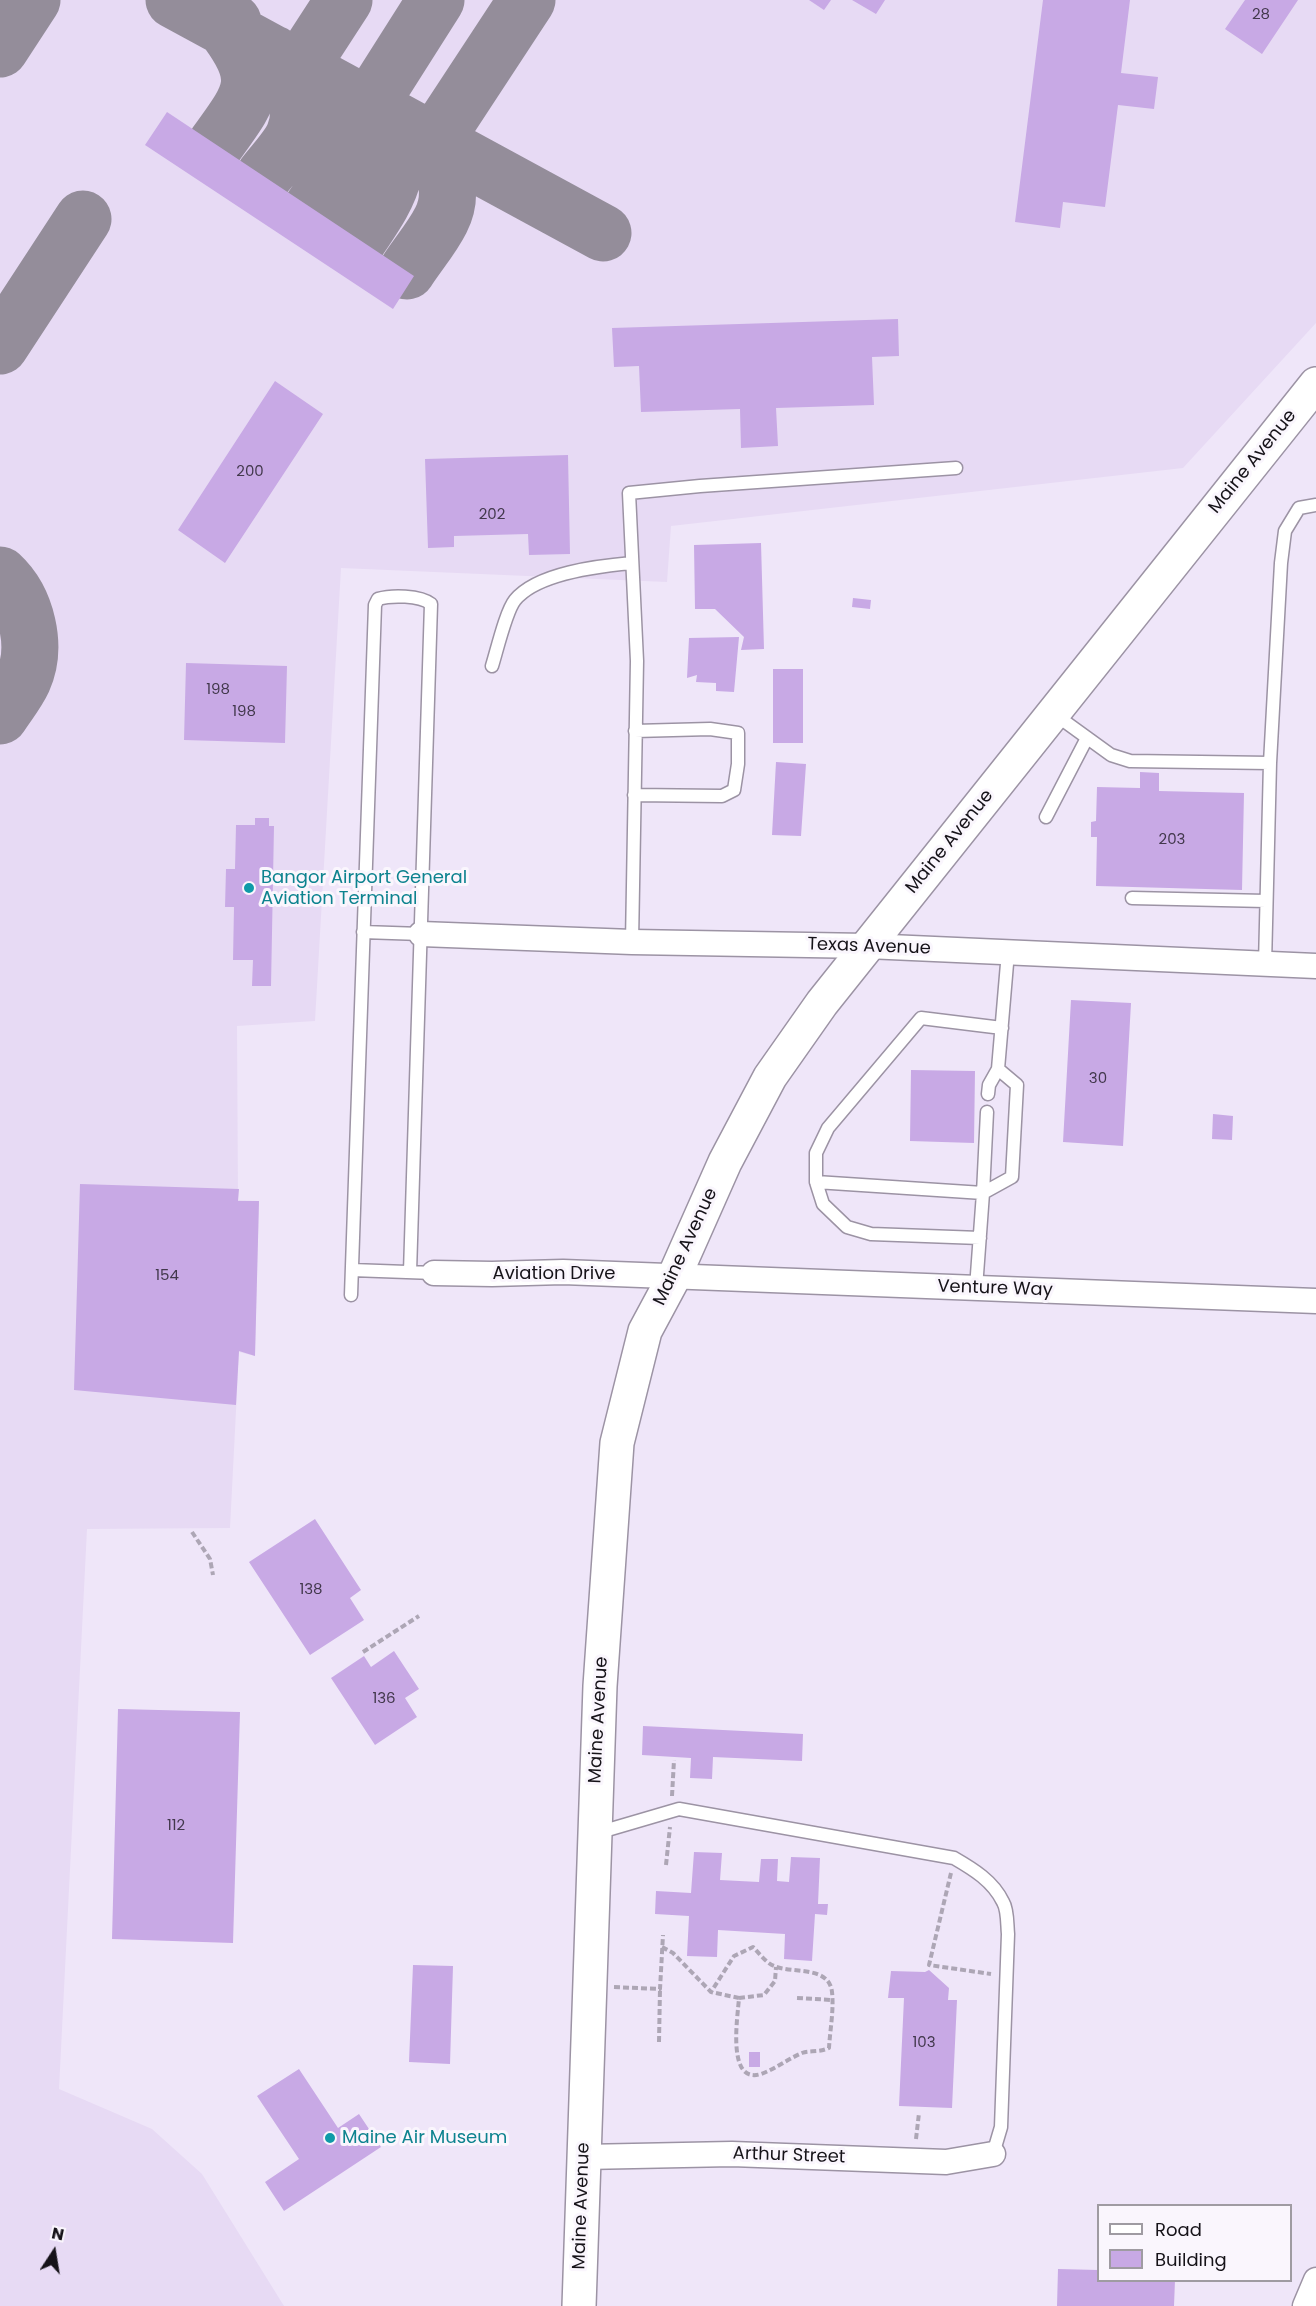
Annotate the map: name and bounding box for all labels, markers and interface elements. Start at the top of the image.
house number: 28 [1252,6,1270,24]
street label: Maine Avenue [1205,406,1301,518]
house number: 200 [236,463,264,481]
house number: 202 [479,506,505,524]
house number: 198 [206,681,230,699]
house number: 198 [232,703,256,721]
street label: Maine Avenue [902,786,998,898]
house number: 203 [1159,831,1185,849]
place label: Bangor Airport General Aviation Terminal [261,867,467,910]
marker: Bangor Airport General Aviation Terminal [242,881,256,895]
street label: Texas Avenue [807,934,931,960]
house number: 30 [1089,1070,1107,1088]
street label: Maine Avenue [649,1185,723,1309]
street label: Aviation Drive [493,1263,615,1285]
house number: 154 [155,1267,179,1285]
street label: Venture Way [937,1276,1053,1302]
house number: 138 [299,1581,323,1599]
street label: Maine Avenue [585,1656,613,1784]
house number: 136 [372,1690,396,1708]
house number: 112 [167,1817,185,1835]
house number: 103 [912,2034,936,2052]
place label: Maine Air Museum [342,2127,507,2149]
marker: Maine Air Museum [323,2131,337,2145]
street label: Maine Avenue [569,2142,595,2270]
street label: Arthur Street [732,2143,846,2169]
legend [1097,2204,1292,2282]
text: Road [1155,2217,1202,2242]
text: N [50,2221,66,2246]
north arrow [24,2222,84,2282]
text: Building [1155,2247,1227,2272]

